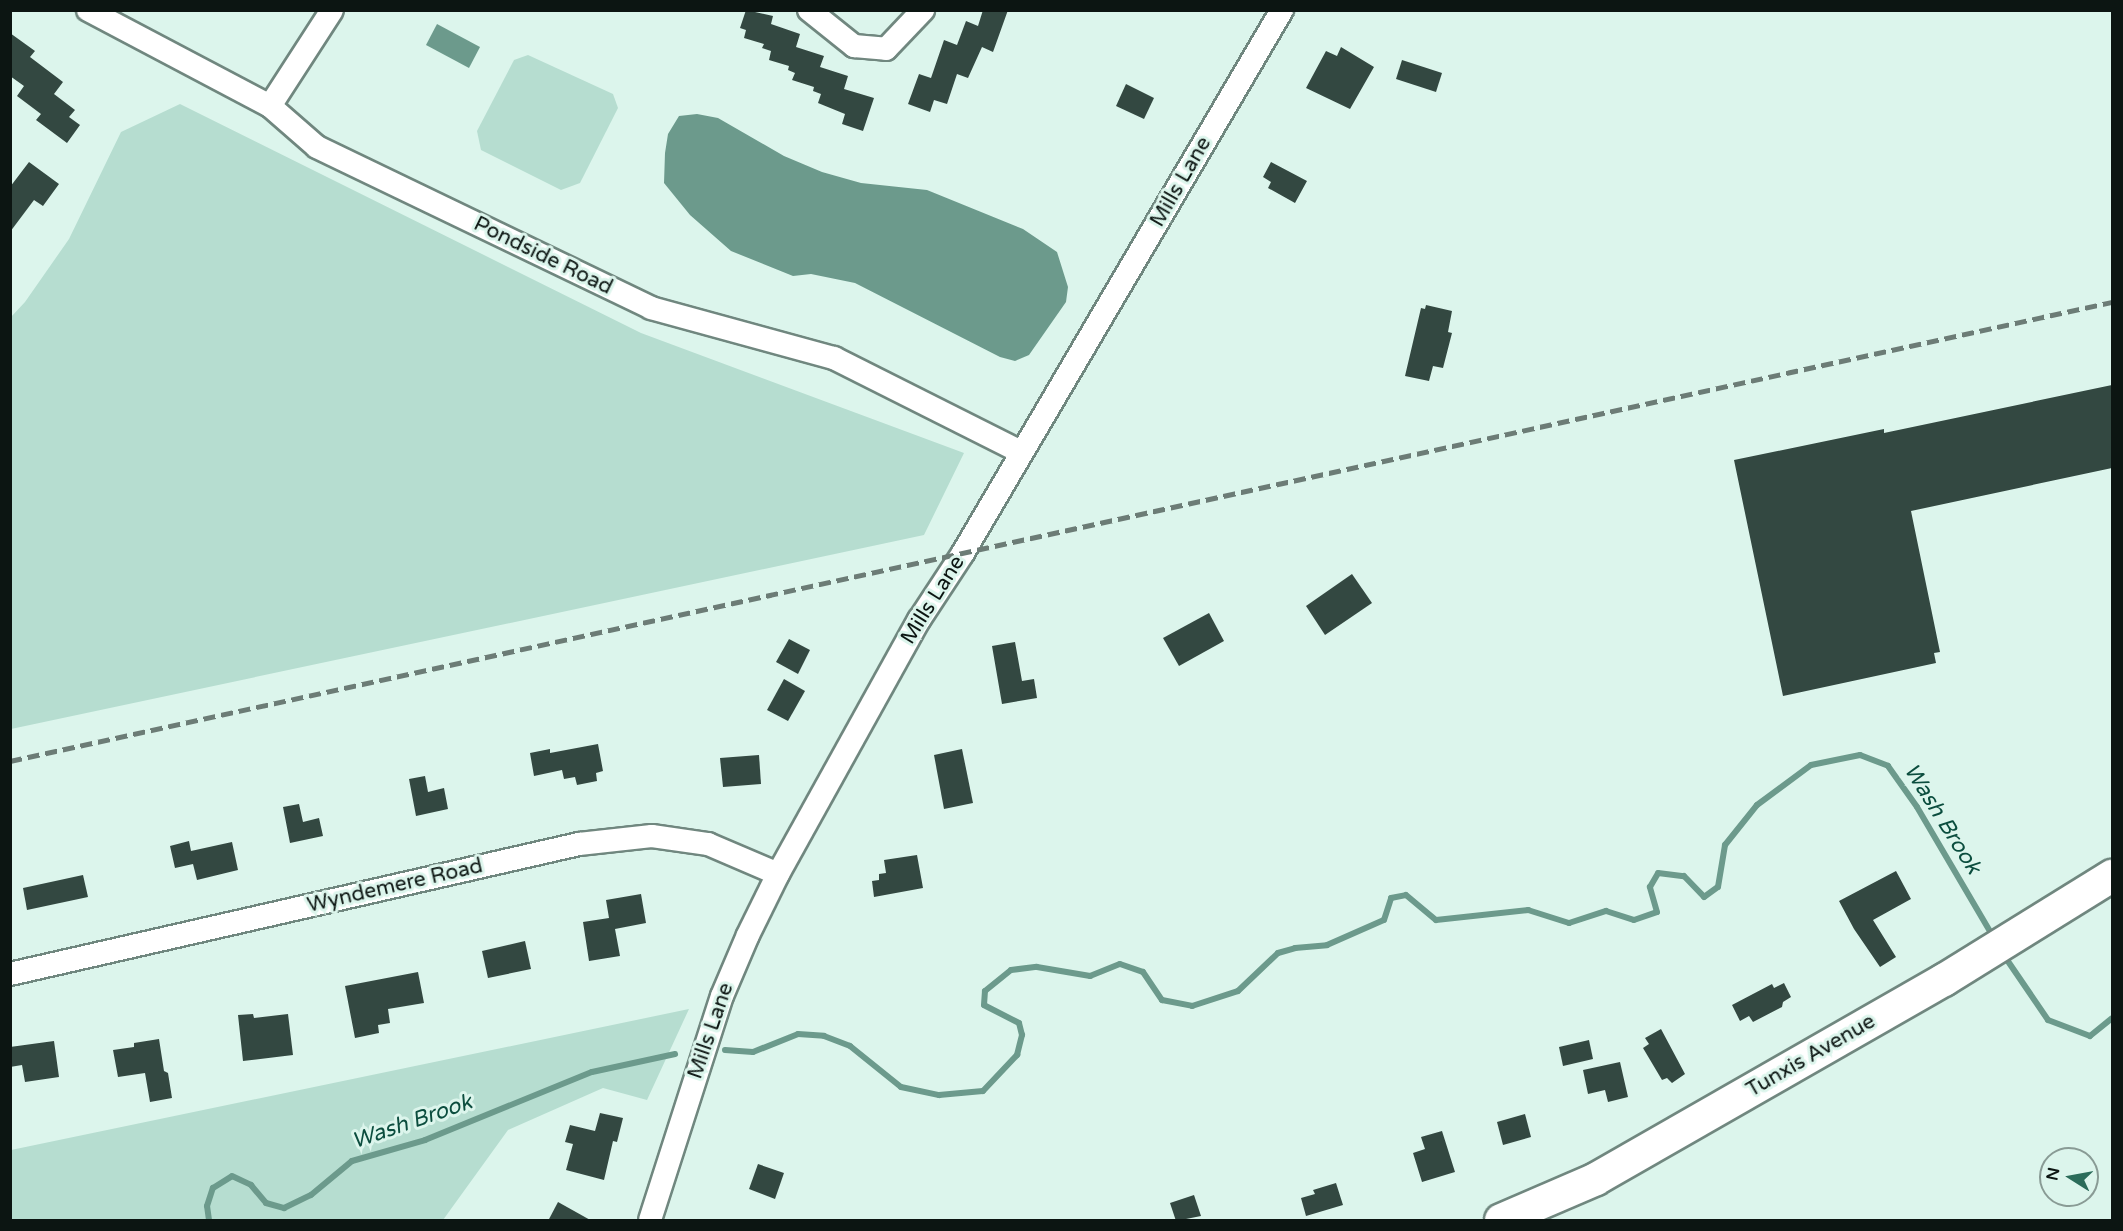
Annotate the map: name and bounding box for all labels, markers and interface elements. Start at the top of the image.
street label: Mills Lane [1145,132,1217,232]
street label: Pondside Road [469,212,617,300]
street label: Mills Lane [896,551,970,649]
water label: Wash Brook [1898,759,1986,879]
street label: Wyndemere Road [305,854,485,918]
street label: Mills Lane [683,980,739,1082]
street label: Tunxis Avenue [1742,1009,1880,1103]
water label: Wash Brook [348,1089,476,1155]
north arrow [2039,1147,2099,1207]
text: N [2042,1166,2064,1182]

